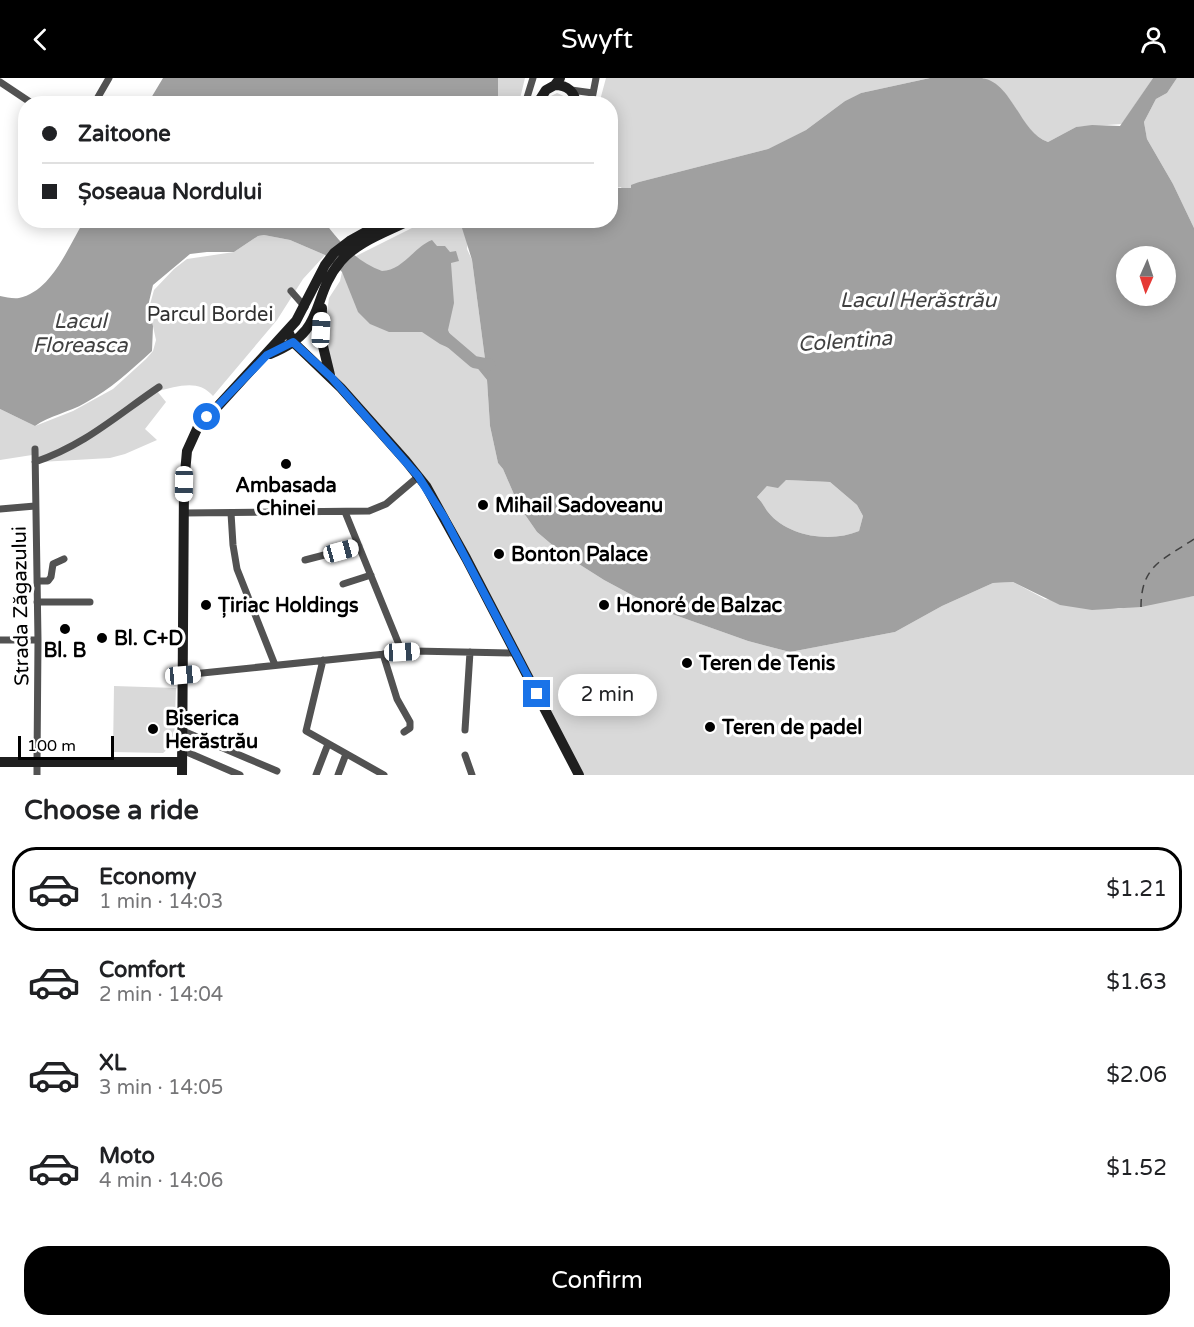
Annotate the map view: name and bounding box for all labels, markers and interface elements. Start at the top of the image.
icon: back [24,23,57,56]
text: Swyft [561,23,633,56]
icon: person [1137,23,1170,56]
text: Zaitoone [78,121,171,147]
text: Șoseaua Nordului [78,179,262,205]
north arrow [1116,246,1176,306]
map controls [1116,246,1176,306]
water label: Lacul Herăstrău [840,288,997,313]
park label: Parcul Bordei [147,303,273,327]
water label: Lacul Floreasca [32,309,129,358]
car [311,312,331,348]
water label: Colentina [797,326,894,357]
route start [193,403,220,430]
marker: Ambasada Chinei [279,457,293,471]
car [175,466,193,502]
place label: Ambasada Chinei [235,474,337,521]
place label: Mihail Sadoveanu [495,494,663,518]
marker: Mihail Sadoveanu [476,498,490,512]
street label: Strada Zăgazului [8,526,34,686]
car [321,538,361,564]
place label: Bonton Palace [511,543,648,567]
marker: Bonton Palace [492,547,506,561]
place label: Țiriac Holdings [217,594,359,618]
place label: Honoré de Balzac [616,594,783,618]
marker: Țiriac Holdings [199,598,213,612]
marker: Honoré de Balzac [597,598,611,612]
marker: Bl. B [58,622,72,636]
place label: Bl. C+D [114,627,183,651]
marker: Bl. C+D [95,631,109,645]
place label: Bl. B [44,639,87,663]
car [384,642,420,662]
place label: Teren de Tenis [698,652,836,676]
marker: Teren de Tenis [680,656,694,670]
car [164,664,202,686]
callout: 2 min [558,673,657,715]
route end [523,680,550,707]
text: 2 min [581,683,634,707]
place label: Biserica Herăstrău [165,707,258,754]
place label: Teren de padel [721,716,862,740]
marker: Teren de padel [703,720,717,734]
marker: Biserica Herăstrău [146,722,160,736]
scale bar [18,733,114,760]
text: 100 m [27,736,76,756]
text: Choose a ride [24,794,199,827]
icon: car [27,862,81,916]
text: Economy [99,864,196,890]
text: $1.21 [1106,876,1167,902]
text: 1 min · 14:03 [99,890,223,914]
icon: car [27,955,81,1009]
text: Comfort [99,957,185,983]
text: $1.63 [1106,969,1167,995]
text: 2 min · 14:04 [99,983,223,1007]
icon: car [27,1048,81,1102]
text: XL [99,1050,126,1076]
text: $2.06 [1106,1062,1167,1088]
text: 3 min · 14:05 [99,1076,223,1100]
icon: car [27,1141,81,1195]
text: Moto [99,1143,155,1169]
text: $1.52 [1106,1155,1167,1181]
text: 4 min · 14:06 [99,1169,223,1193]
button: Confirm [24,1246,1170,1315]

